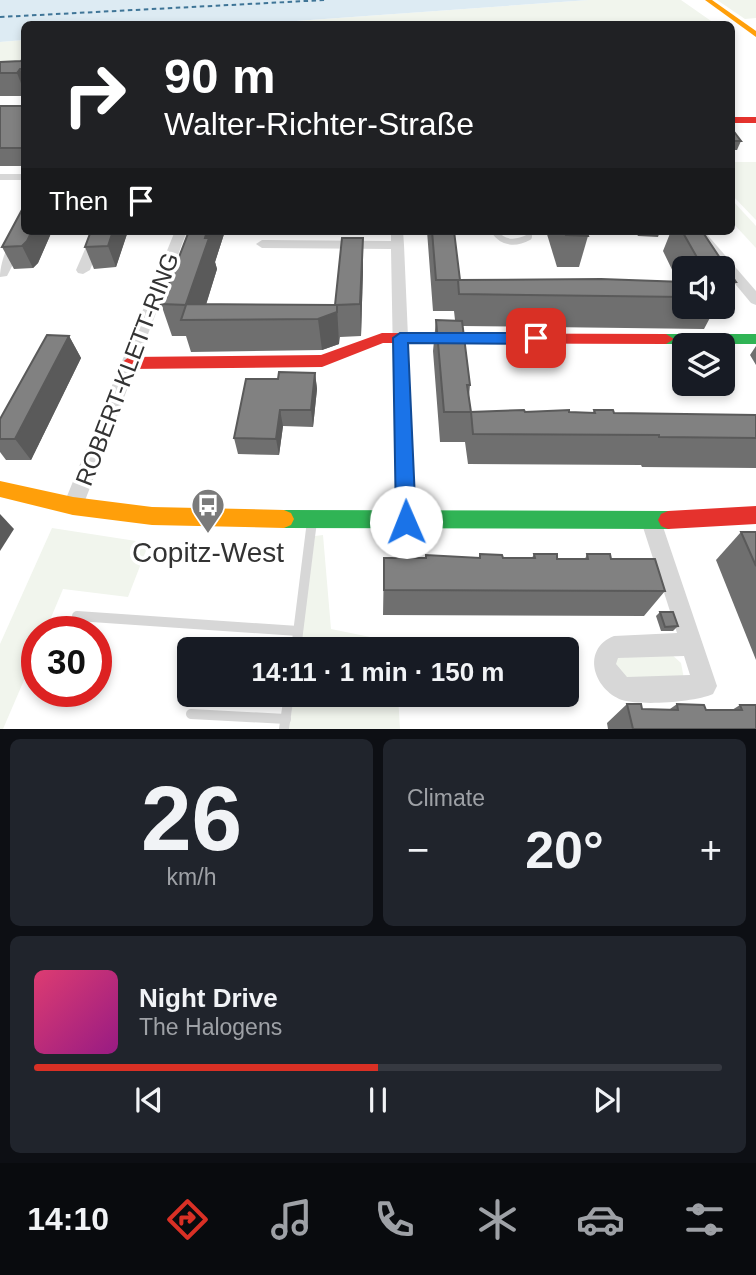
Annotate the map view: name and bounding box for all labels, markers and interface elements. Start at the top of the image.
icon: right [49,49,140,140]
text: 90 m [164,49,276,103]
text: Walter-Richter-Straße [164,106,474,142]
icon: arrive [122,182,160,220]
text: Then [49,186,108,216]
street label: ROBERT-KLETT-RING [70,249,184,489]
map controls [672,256,735,396]
button: sound [672,256,735,319]
pin [506,308,566,368]
icon: arrive [517,319,555,357]
button: layers [672,333,735,396]
position arrow [369,485,443,559]
bus stop icon: Copitz-West [189,486,227,535]
place label: Copitz-West [132,537,284,568]
speed limit sign: 30 [21,616,112,707]
text: 14:11 · 1 min · 150 m [252,657,504,687]
text: 26 [141,768,242,869]
text: Climate [407,785,485,811]
text: 20° [525,821,604,879]
text: − [407,829,429,871]
text: + [700,829,722,871]
text: km/h [167,864,216,890]
text: Night Drive [139,983,278,1013]
text: The Halogens [139,1014,282,1040]
icon: previous [130,1081,168,1119]
icon: pause [359,1081,397,1119]
icon: next [588,1081,626,1119]
icon: directions [163,1195,212,1244]
icon: music [267,1195,316,1244]
icon: phone [370,1195,419,1244]
icon: climate [473,1195,522,1244]
icon: car [576,1195,625,1244]
icon: filters [680,1195,729,1244]
text: 14:10 [27,1201,109,1237]

